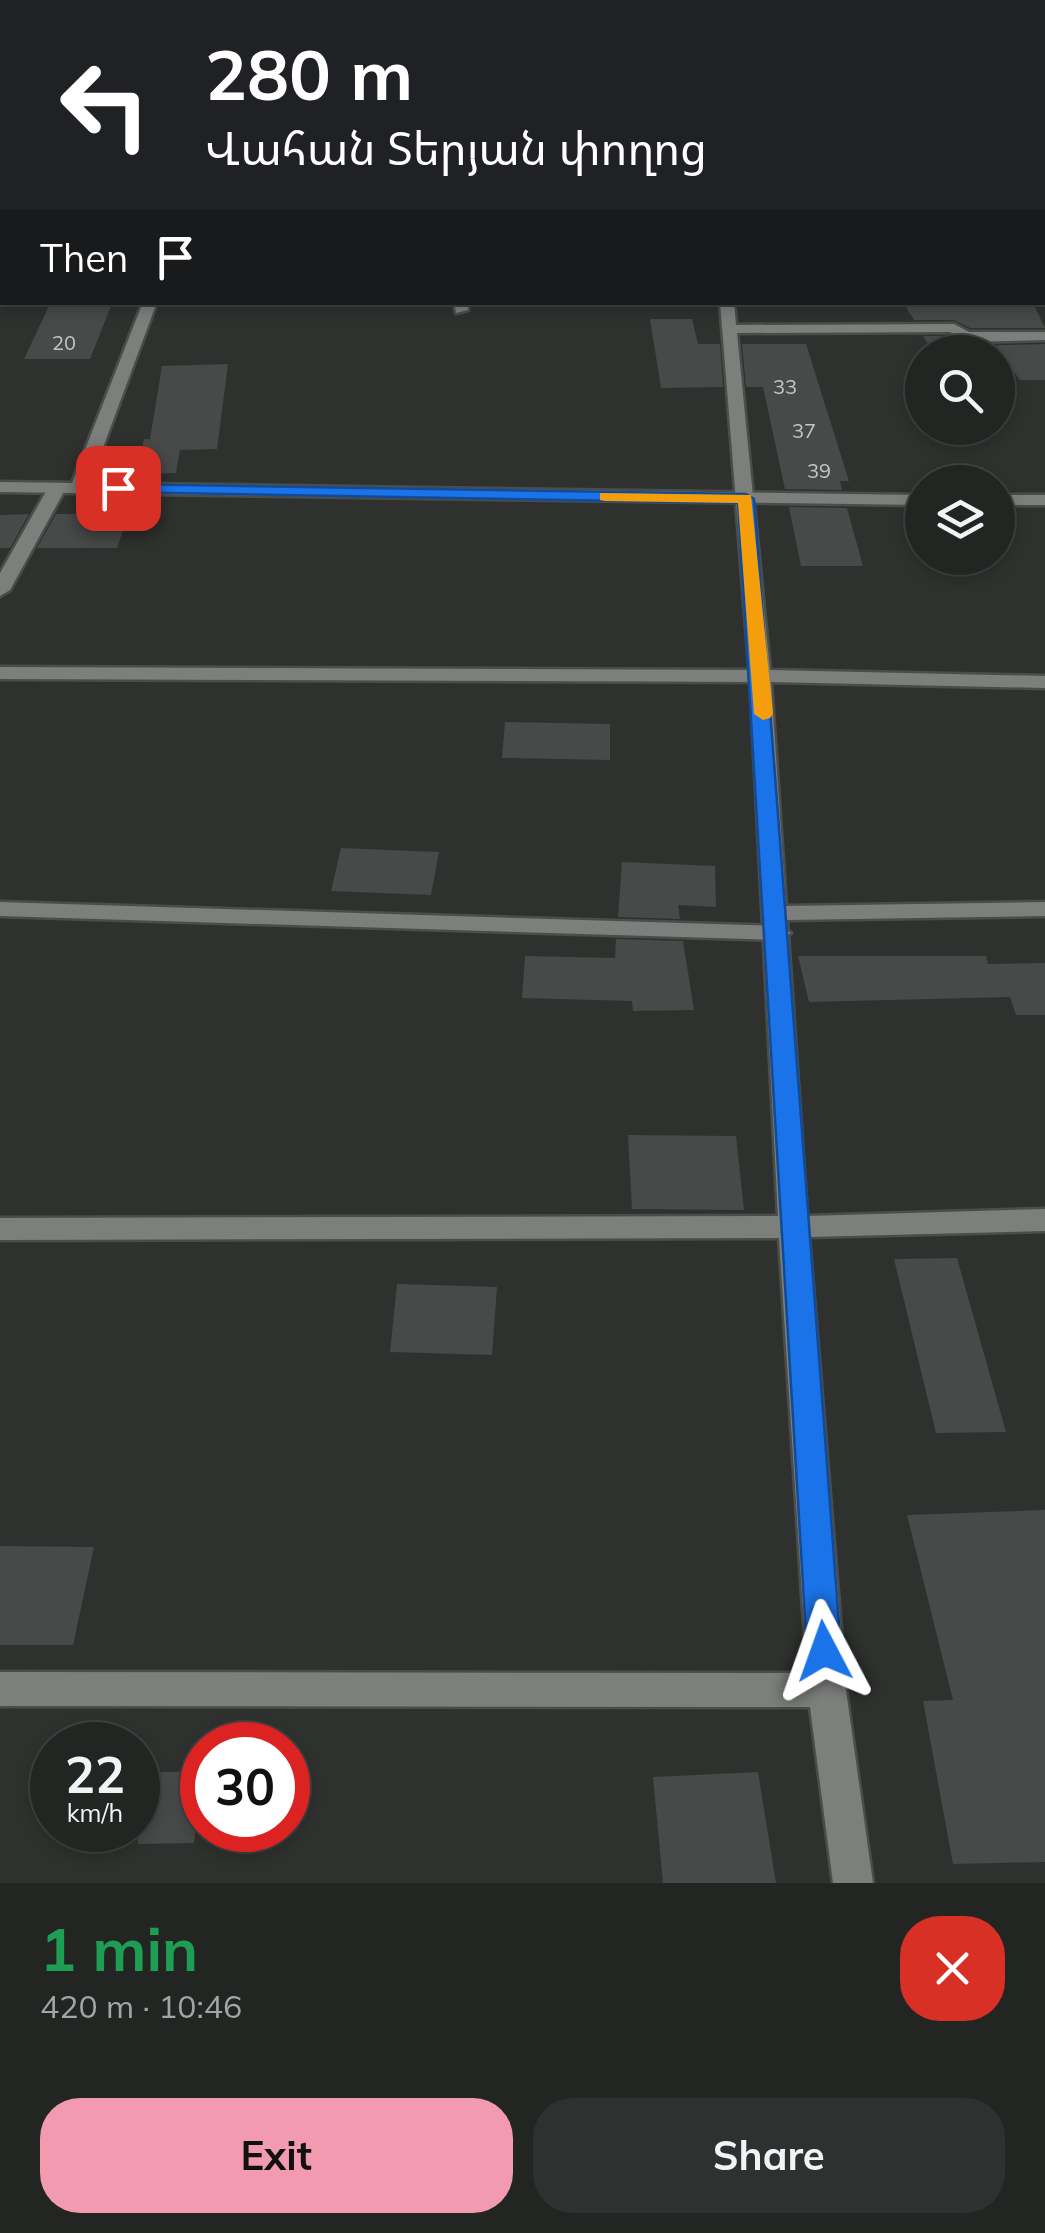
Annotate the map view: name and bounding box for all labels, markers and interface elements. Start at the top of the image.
text: 280 m [205,30,413,118]
icon: left [40,40,170,170]
text: Վահան Տերյան փողոց [205,120,707,176]
icon: arrive [148,230,203,285]
text: Then [40,234,128,282]
house number: 20 [52,330,76,355]
map controls [905,335,1015,575]
button: search [905,335,1015,445]
house number: 33 [773,374,797,399]
house number: 37 [792,418,816,443]
pin [76,446,161,531]
house number: 39 [807,458,831,483]
icon: arrive [91,461,146,516]
button: layers [905,465,1015,575]
position arrow [772,1599,876,1703]
speed limit sign: 30 [180,1722,310,1852]
text: 22 [65,1743,125,1806]
text: km/h [67,1797,123,1828]
text: 1 min [40,1911,198,1986]
button: close [900,1916,1005,2021]
text: 420 m · 10:46 [40,1986,242,2026]
button: Exit [40,2098,513,2213]
button: Share [533,2098,1005,2213]

